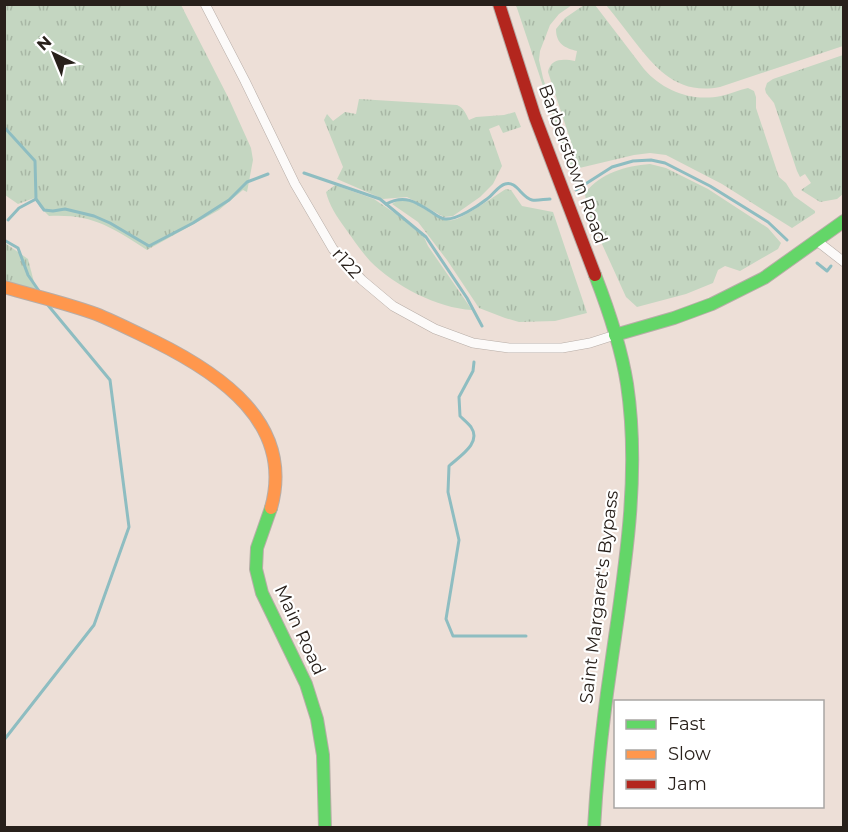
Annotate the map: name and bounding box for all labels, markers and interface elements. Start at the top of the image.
north arrow [24,24,84,84]
text: N [33,32,55,55]
street label: Barberstown Road [534,81,612,247]
street label: r122 [327,243,367,283]
street label: Saint Margaret's Bypass [575,489,623,705]
street label: Main Road [270,582,330,678]
legend [614,700,824,808]
text: Fast [668,713,706,735]
text: Slow [668,743,711,765]
text: Jam [667,773,707,795]

